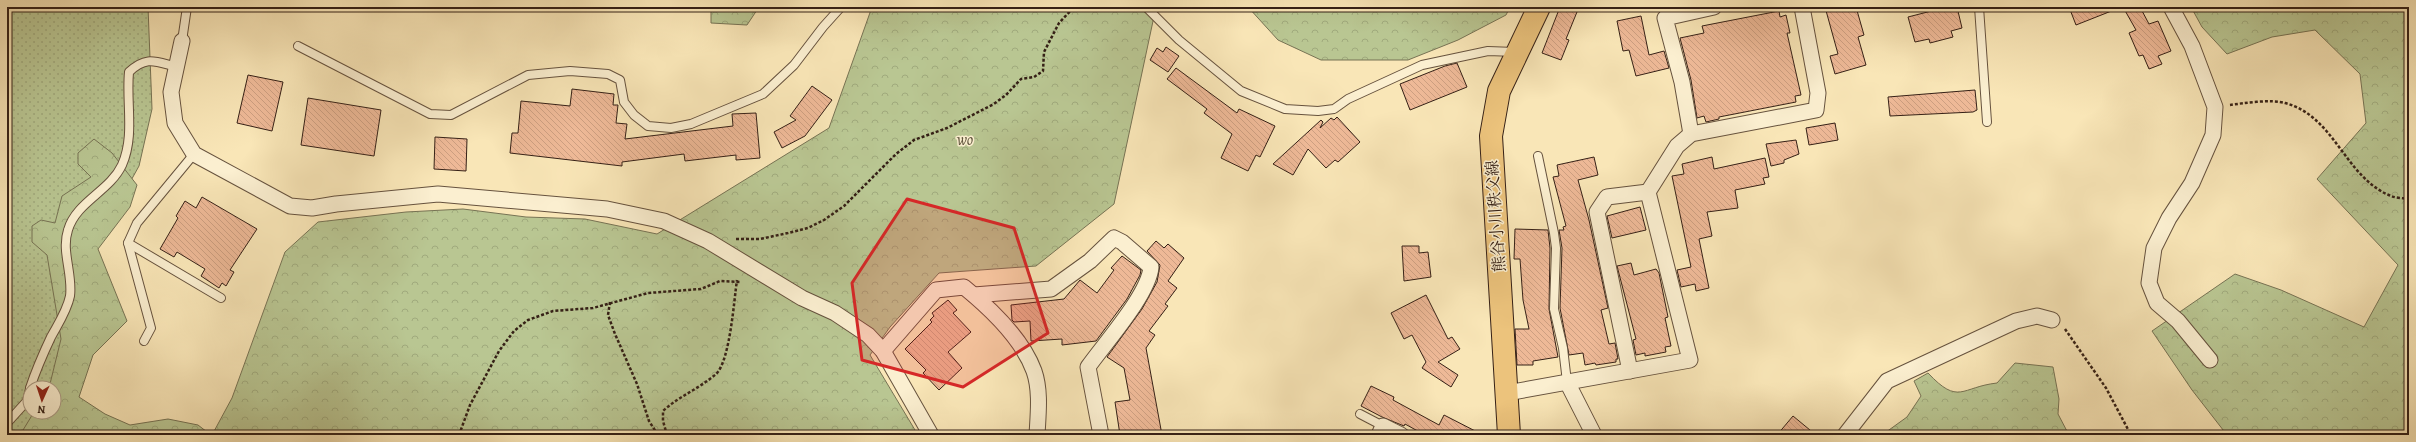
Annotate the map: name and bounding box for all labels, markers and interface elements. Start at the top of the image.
park label: wo [957,129,973,151]
street label: 熊谷小川秩父線 [1481,159,1511,273]
north arrow [22,380,62,420]
text: N [37,402,46,417]

